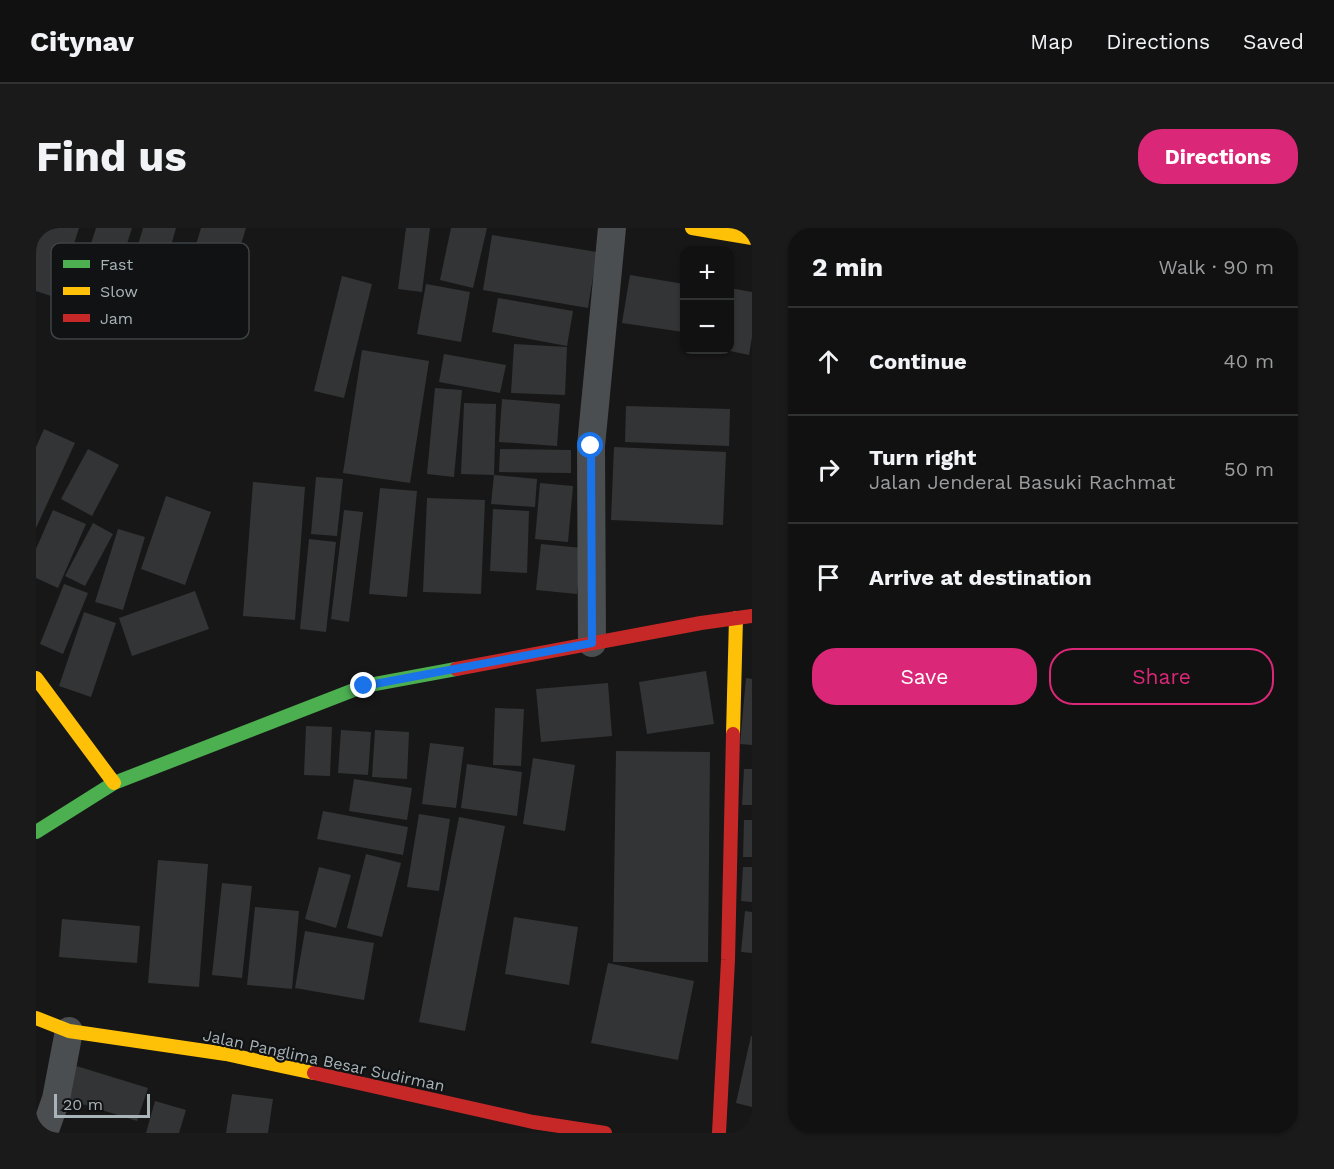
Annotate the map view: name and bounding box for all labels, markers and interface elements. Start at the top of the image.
text: Citynav [30,25,134,58]
text: Map [1030,29,1073,54]
text: Directions [1106,29,1210,54]
text: Saved [1243,29,1304,54]
button: Directions [1138,129,1298,184]
text: Find us [36,132,187,181]
legend [51,243,249,339]
map controls [680,246,734,354]
button: + [680,246,734,300]
text: 2 min [812,252,883,282]
text: Fast [100,255,133,274]
text: Walk · 90 m [1158,255,1274,279]
text: Slow [100,282,138,301]
button: − [680,300,734,354]
text: Jam [100,309,133,328]
icon: ahead [812,345,845,378]
text: Continue [869,349,967,374]
text: 40 m [1223,349,1274,373]
route start [577,432,603,458]
text: Turn right [869,445,976,470]
icon: right [812,453,845,486]
text: 50 m [1224,457,1274,481]
text: Jalan Jenderal Basuki Rachmat [869,470,1175,494]
icon: arrive [812,561,845,594]
text: Arrive at destination [869,565,1092,590]
button: Save [812,648,1037,705]
button: Share [1049,648,1274,705]
route end [350,672,376,698]
street label: Jalan Panglima Besar Sudirman [201,1026,447,1095]
scale bar [54,1091,150,1118]
text: 20 m [63,1095,103,1114]

